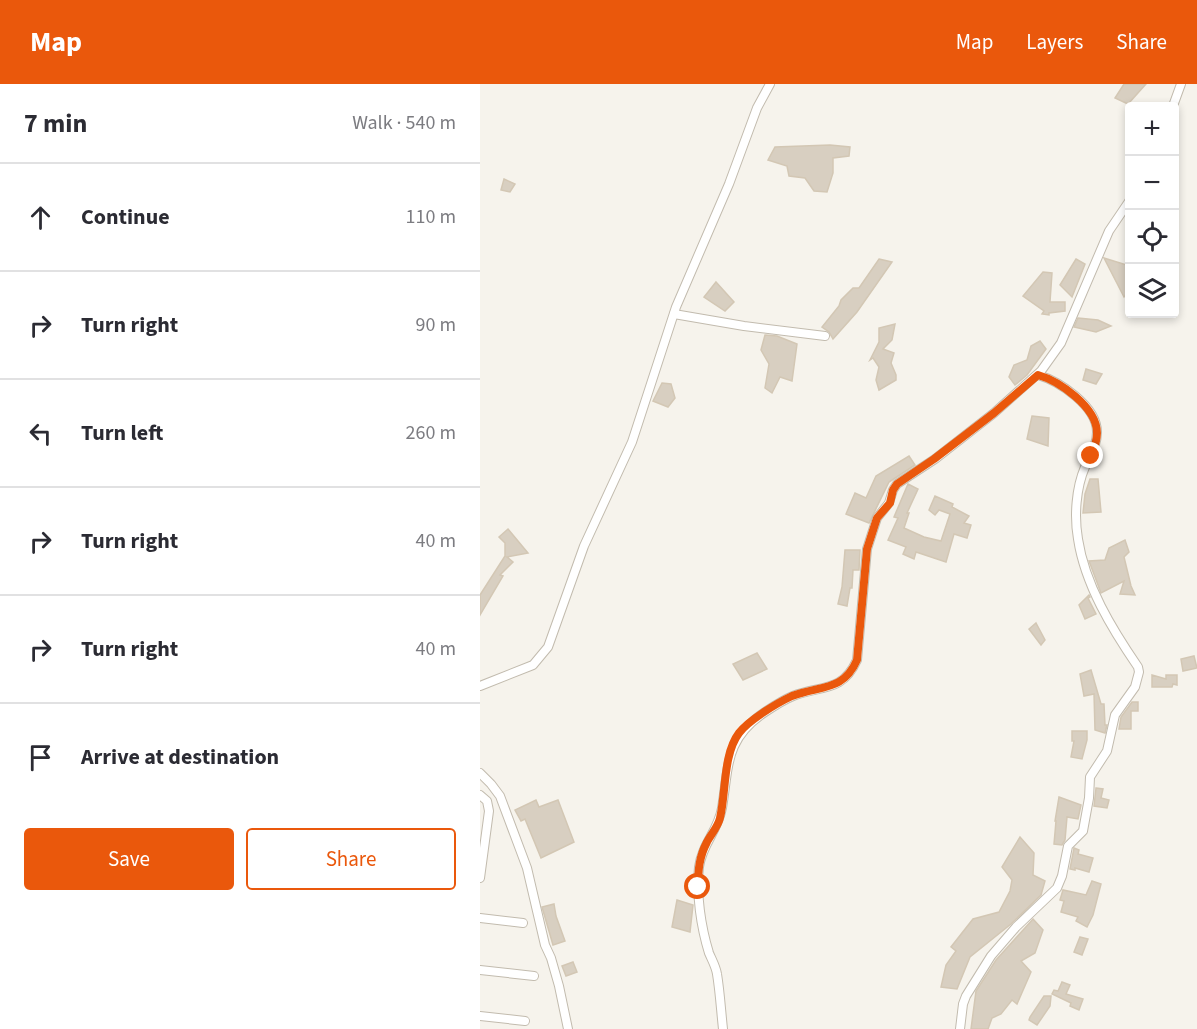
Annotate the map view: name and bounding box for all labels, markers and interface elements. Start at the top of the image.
text: Map [30,22,82,62]
text: Map [956,27,993,57]
text: Layers [1026,27,1083,57]
text: Share [1116,27,1167,57]
map controls [1125,102,1179,318]
button: + [1125,102,1179,156]
text: 7 min [24,105,87,142]
text: Walk · 540 m [352,109,456,137]
button: − [1125,156,1179,210]
icon: ahead [24,201,57,234]
text: Continue [81,201,170,233]
text: 110 m [406,203,456,231]
button: locate [1125,210,1179,264]
button: layers [1125,264,1179,318]
icon: right [24,309,57,342]
text: Turn right [81,309,178,341]
text: 90 m [416,311,456,339]
icon: left [24,417,57,450]
text: Turn left [81,417,163,449]
text: 260 m [406,419,456,447]
route end [1077,442,1103,468]
icon: right [24,525,57,558]
text: Turn right [81,525,178,557]
text: 40 m [416,527,456,555]
icon: right [24,633,57,666]
text: Turn right [81,633,178,665]
text: 40 m [416,635,456,663]
icon: arrive [24,741,57,774]
text: Arrive at destination [81,741,279,773]
button: Save [24,828,234,890]
button: Share [246,828,456,890]
route start [684,873,710,899]

